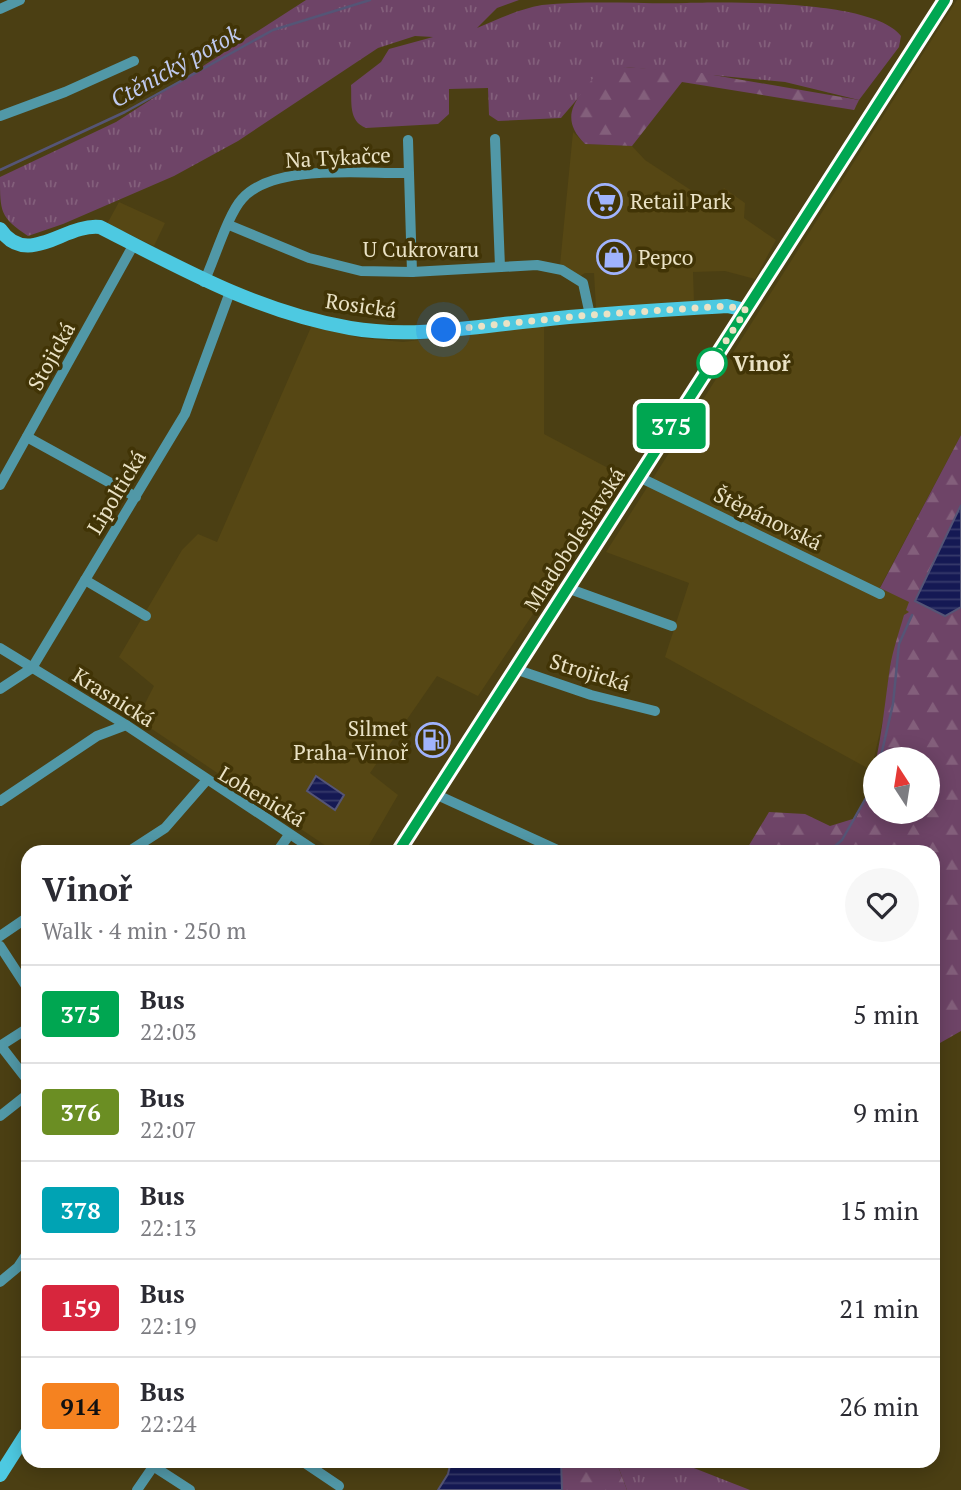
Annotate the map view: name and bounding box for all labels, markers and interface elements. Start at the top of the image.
water label: Ctěnický potok [105,17,246,114]
street label: Na Tykačce [285,140,391,174]
supermarket icon: Retail Park [586,182,624,220]
place label: Retail Park [630,187,732,215]
street label: U Cukrovaru [363,235,479,263]
shop icon: Pepco [595,238,633,276]
place label: Pepco [638,243,693,271]
street label: Rosická [324,286,399,324]
your location [426,312,461,347]
street label: Stojická [21,316,81,395]
marker: Vinoř [697,348,727,378]
place label: Vinoř [733,349,790,377]
line badge: 375 [631,403,711,449]
text: 375 [651,410,691,442]
street label: Lipoltická [80,445,152,539]
street label: Mladoboleslavská [517,462,631,616]
street label: Štěpánovská [709,480,827,556]
street label: Strojická [547,647,634,698]
street label: Krasnická [68,661,160,733]
place label: Silmet Praha-Vinoř [293,714,408,766]
fuel station icon: Silmet Praha-Vinoř [414,721,452,759]
north arrow [863,747,940,824]
map controls [863,747,940,824]
street label: Lohenická [214,759,311,833]
text: Vinoř [42,867,132,910]
button: heart [845,868,919,942]
text: Walk · 4 min · 250 m [42,915,246,946]
text: Bus [140,982,185,1016]
text: 5 min [853,997,919,1031]
text: 375 [60,998,101,1030]
text: 22:03 [140,1016,197,1047]
text: Bus [140,1080,185,1114]
text: 9 min [853,1095,919,1129]
text: 376 [60,1096,101,1128]
text: 22:07 [140,1114,197,1145]
text: Bus [140,1178,185,1212]
text: 15 min [839,1193,919,1227]
text: 378 [60,1194,101,1226]
text: 22:13 [140,1212,197,1243]
text: Bus [140,1276,185,1310]
text: 21 min [839,1291,919,1325]
text: 159 [60,1292,101,1324]
text: 22:19 [140,1310,197,1341]
text: Bus [140,1374,185,1408]
text: 26 min [839,1389,919,1423]
text: 914 [60,1390,101,1422]
text: 22:24 [140,1408,197,1439]

